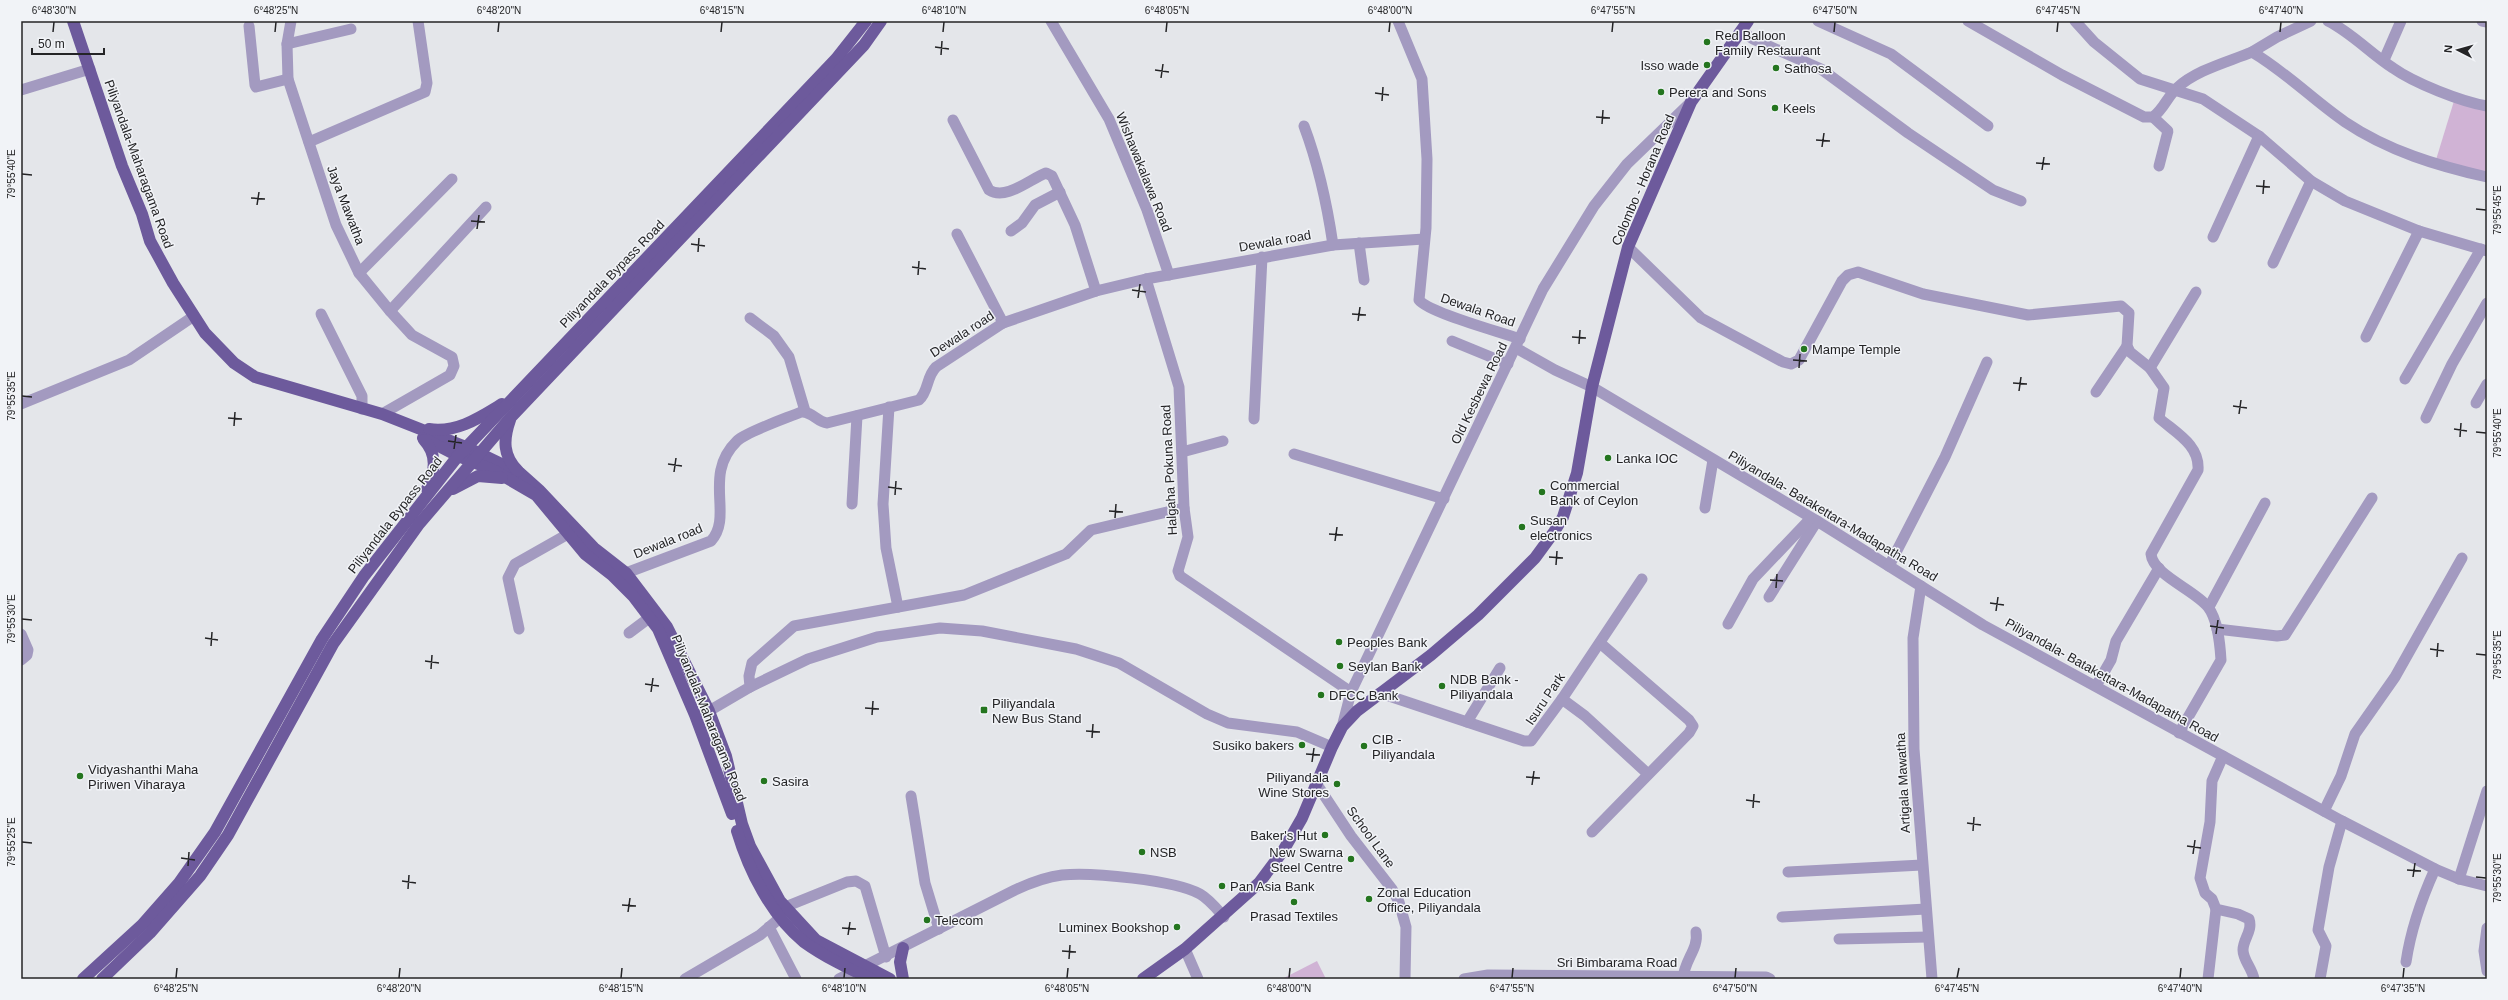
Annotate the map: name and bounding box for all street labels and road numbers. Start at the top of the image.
street label: Piliyandala-Maharagama Road [101,78,177,250]
street label: Wishawakalawa Road [1113,110,1175,234]
street label: Colombo - Horana Road [1609,112,1677,248]
street label: Jaya Mawatha [324,163,368,248]
street label: Piliyandala Bypass Road [557,217,667,331]
street label: Dewala road [1238,227,1312,255]
street label: Dewala Road [1439,290,1517,330]
street label: Dewala road [927,308,997,360]
street label: Old Kesbewa Road [1448,339,1510,447]
street label: Halgaha Pokuna Road [1158,404,1180,536]
street label: Piliyandala- Batakettara-Madapatha Road [1726,447,1940,585]
street label: Piliyandala Bypass Road [345,454,445,576]
street label: Dewala road [631,520,705,562]
street label: Piliyandala- Batakettara-Madapatha Road [2003,615,2221,745]
street label: Piliyandala-Maharagama Road [669,632,749,804]
street label: Isuru Park [1522,670,1568,728]
street label: Artigala Mawatha [1893,732,1913,834]
street label: School Lane [1344,803,1398,871]
street label: Sri Bimbarama Road [1557,955,1677,970]

